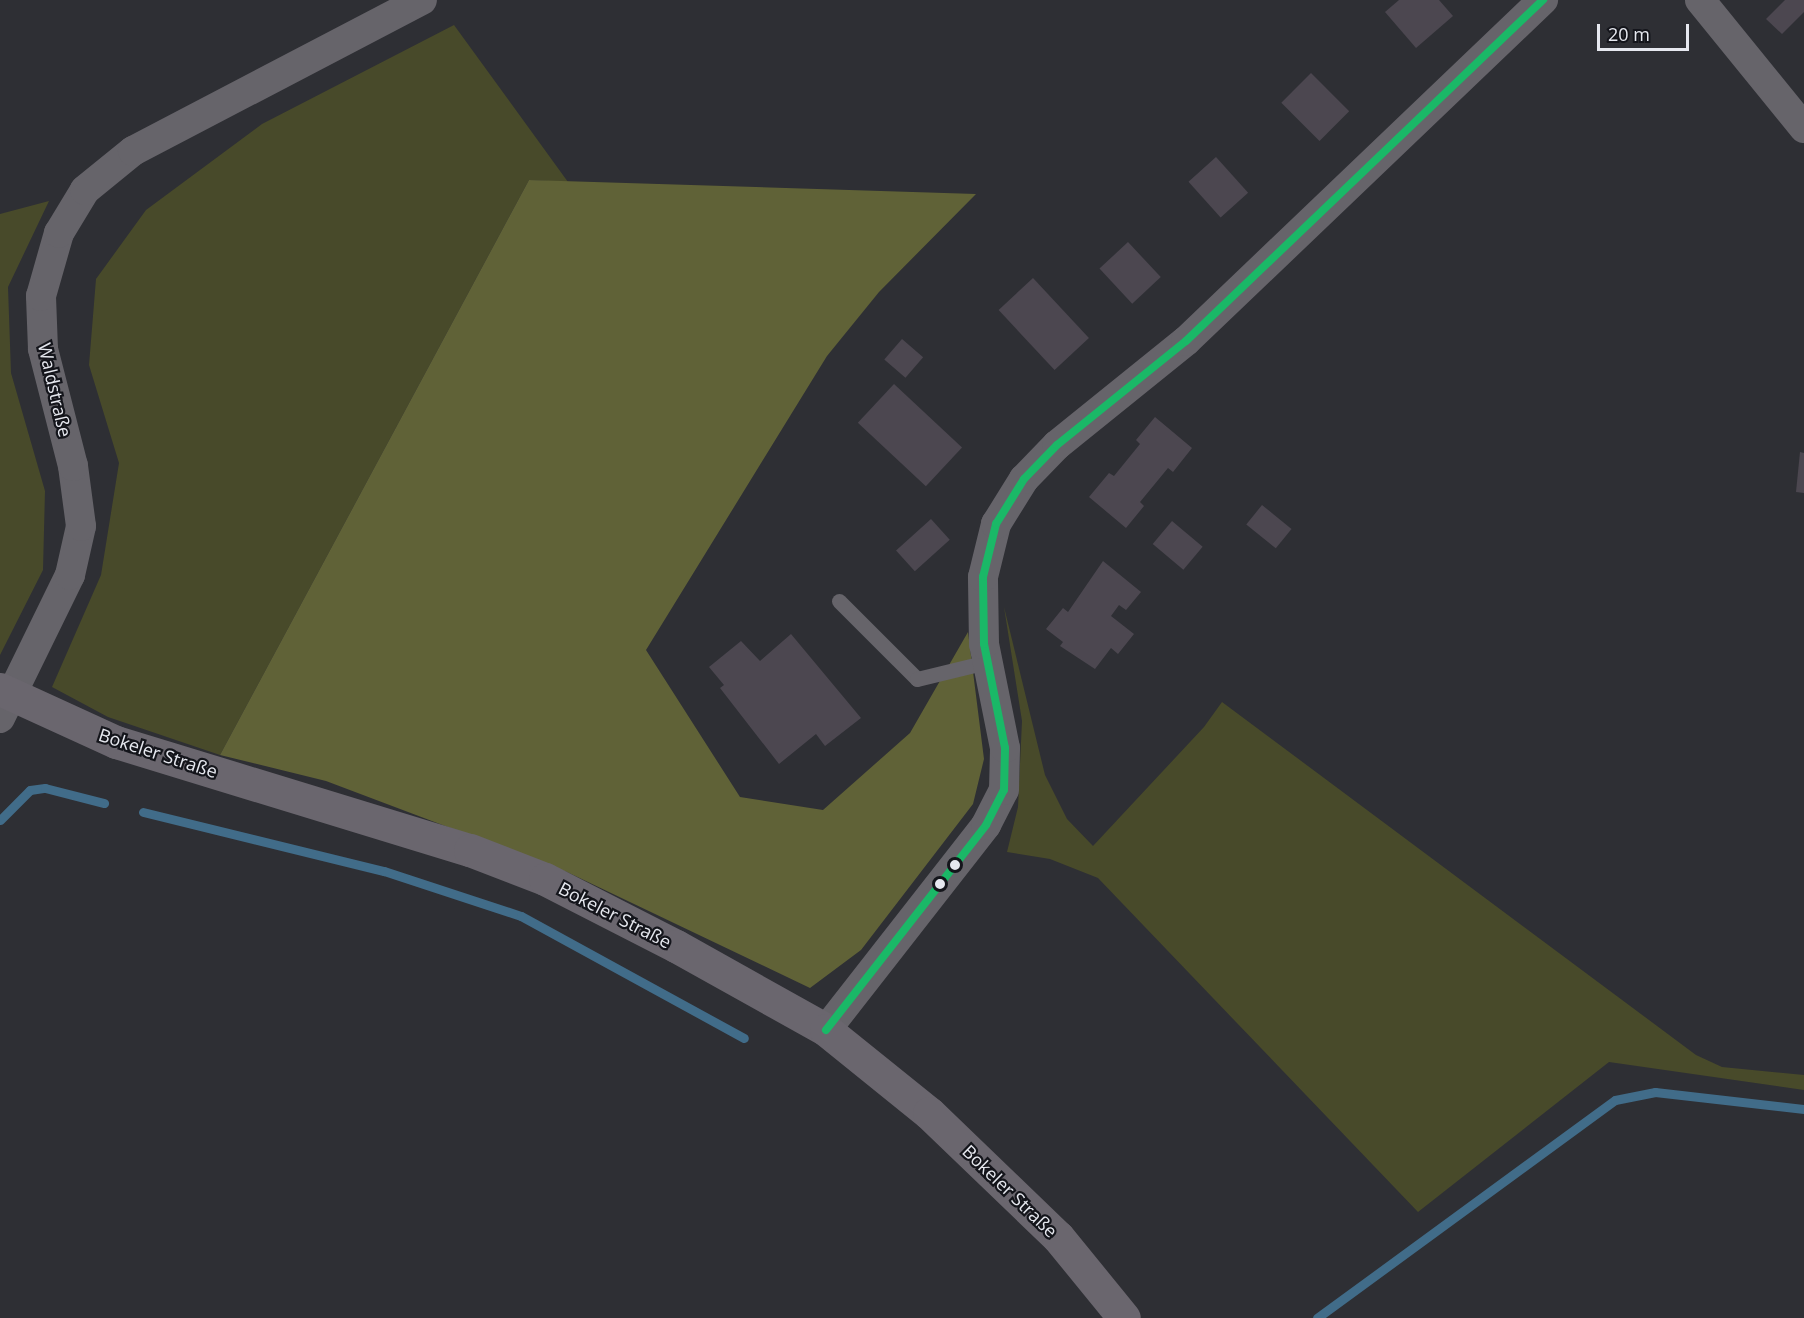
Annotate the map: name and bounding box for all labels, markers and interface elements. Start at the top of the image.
scale bar [1600,12,1692,50]
text: 20 m [1608,22,1650,46]
street label: Waldstraße [34,341,76,439]
street label: Bokeler Straße [96,724,220,782]
unlabelled marker [949,859,961,871]
street label: Bokeler Straße [555,877,675,953]
unlabelled marker [934,878,946,890]
street label: Bokeler Straße [958,1140,1062,1242]

